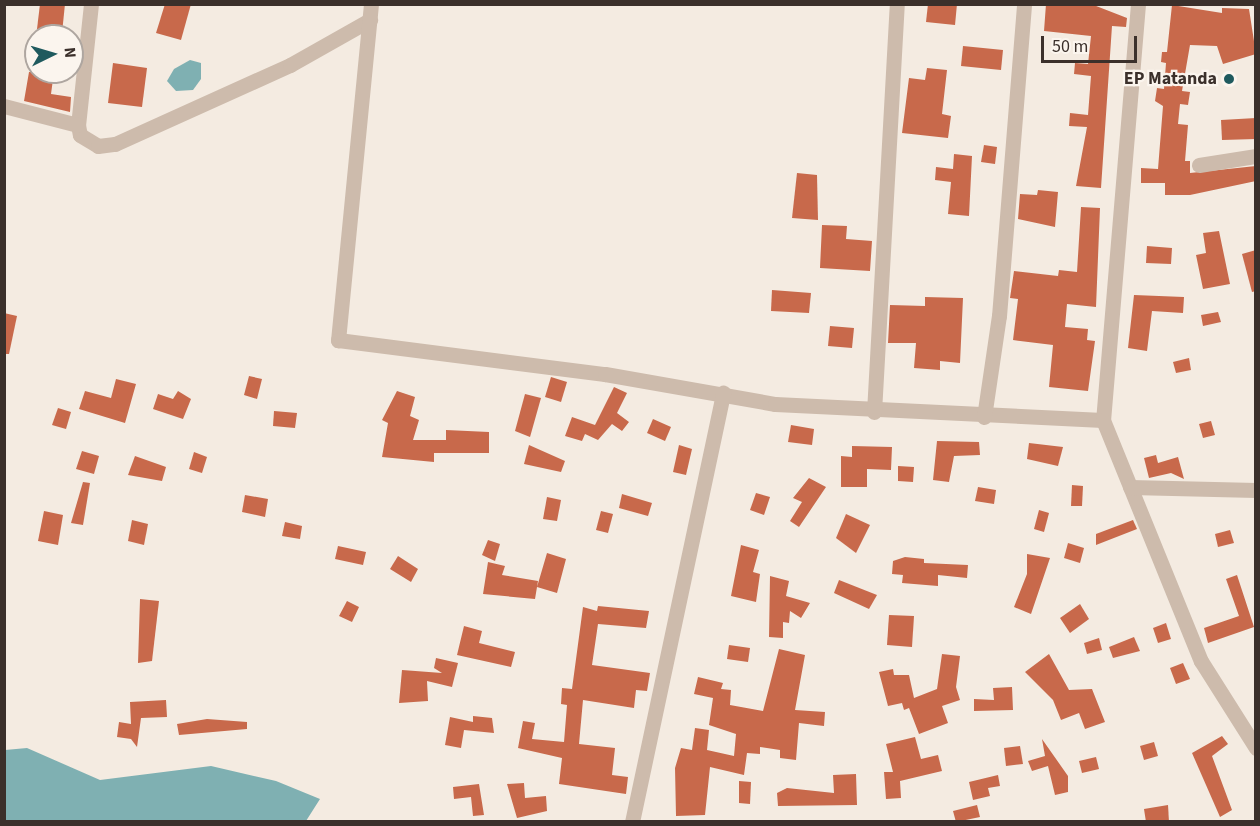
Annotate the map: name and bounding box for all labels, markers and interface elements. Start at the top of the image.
north arrow [24,24,84,84]
scale bar [1044,24,1140,62]
text: 50 m [1052,34,1088,59]
text: N [59,46,81,59]
place label: EP Matanda [1124,68,1217,90]
marker: EP Matanda [1222,72,1236,86]

